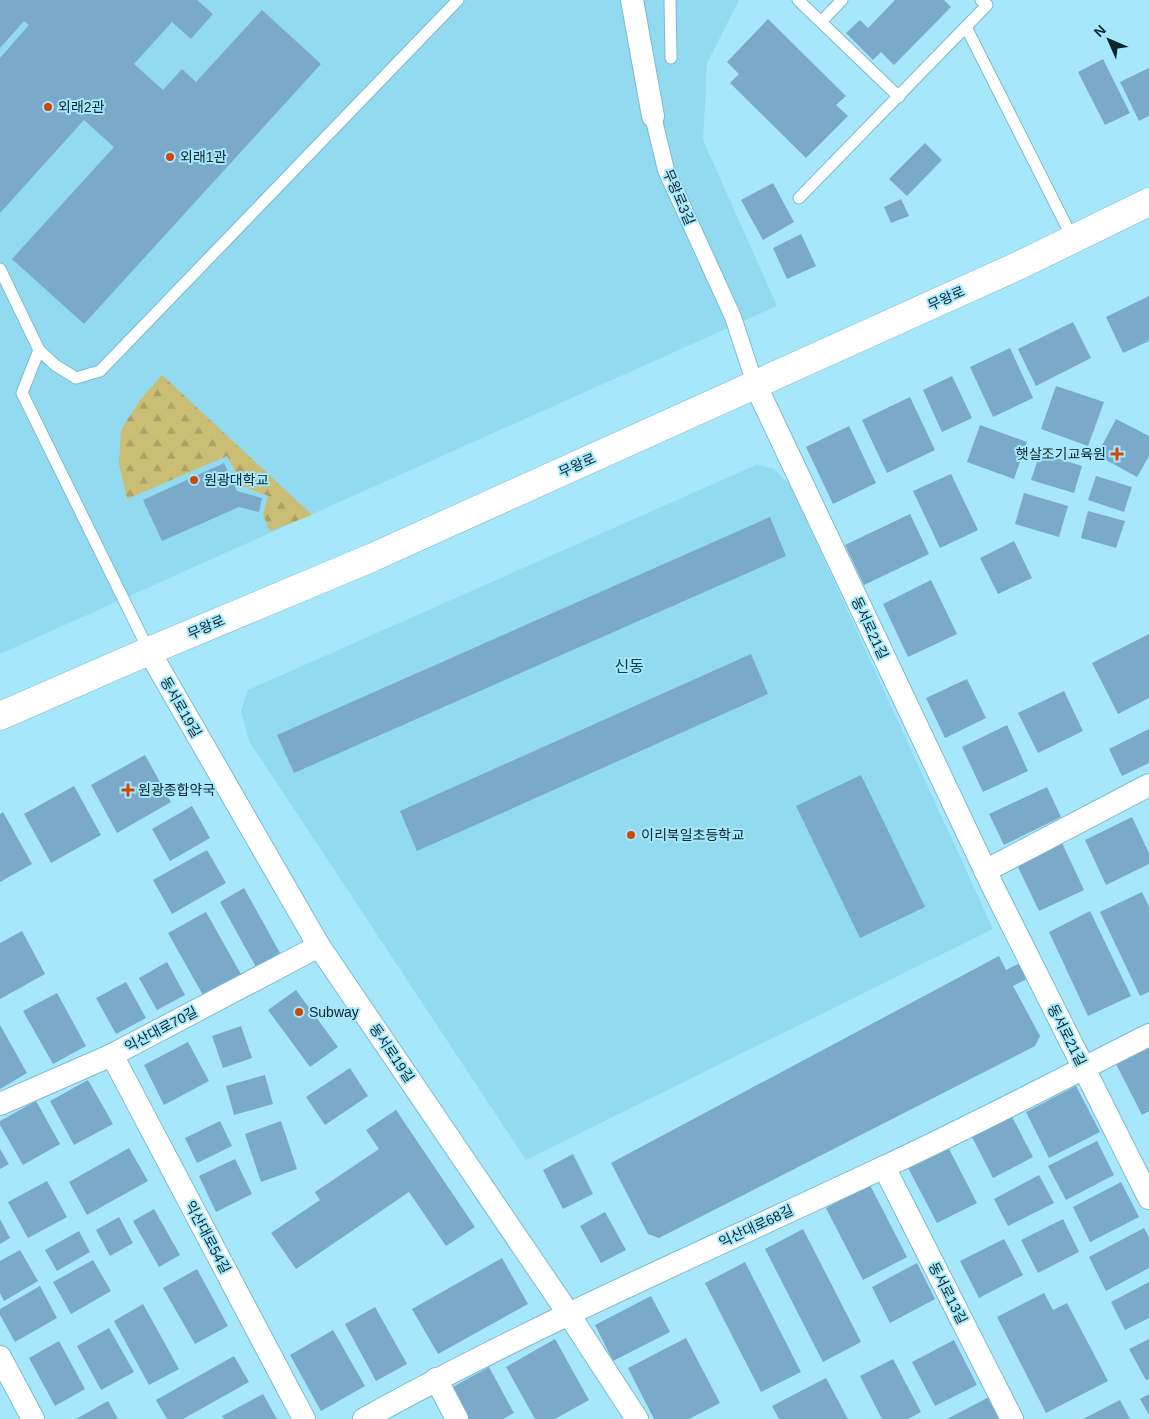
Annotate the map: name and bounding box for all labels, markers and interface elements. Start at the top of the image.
north arrow [1084,15,1134,65]
text: N [1091,22,1109,40]
place label: 외래2관 [58,99,105,115]
marker: 외래2관 [42,101,54,113]
place label: 외래1관 [180,149,227,165]
marker: 외래1관 [164,151,176,163]
street label: 무왕로3길 [660,167,698,227]
street label: 무왕로 [925,283,967,313]
place label: 햇살조기교육원 [1016,446,1106,462]
marker: 햇살조기교육원 [1110,447,1124,461]
street label: 무왕로 [556,450,598,480]
place label: 원광대학교 [204,472,269,488]
marker: 원광대학교 [188,474,200,486]
street label: 동서로21길 [849,594,891,662]
street label: 무왕로 [185,612,227,642]
district label: 신동 [614,658,644,675]
street label: 동서로19길 [157,674,205,740]
place label: 원광종합약국 [138,782,215,798]
marker: 원광종합약국 [122,784,134,796]
place label: 이리북일초등학교 [641,827,744,843]
marker: 이리북일초등학교 [625,829,637,841]
street label: 동서로21길 [1045,1001,1089,1069]
street label: 익산대로70길 [122,1003,200,1055]
place label: Subway [309,1004,359,1020]
marker: Subway [293,1006,305,1018]
street label: 동서로19길 [367,1021,417,1085]
street label: 익산대로54길 [182,1198,234,1276]
street label: 익산대로68길 [716,1202,796,1250]
street label: 동서로13길 [926,1259,970,1327]

